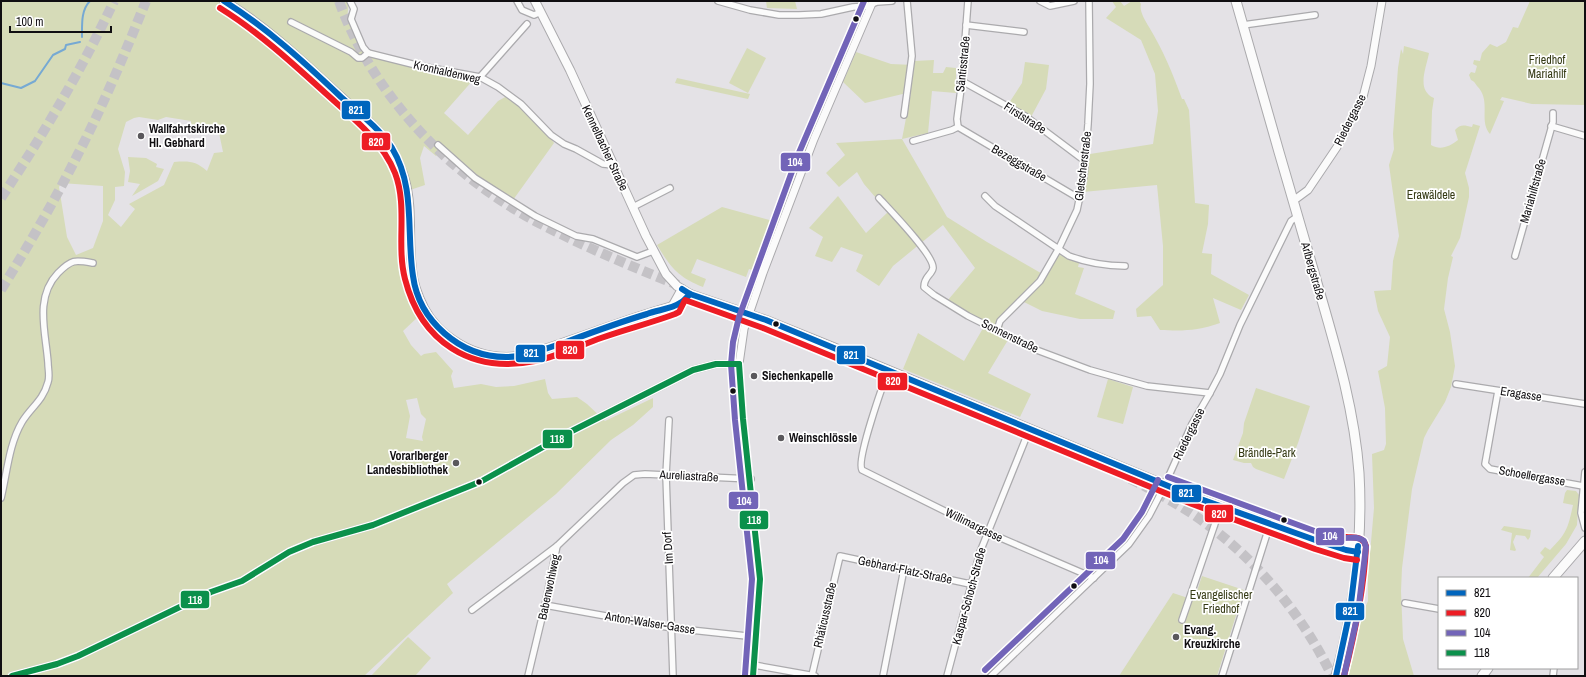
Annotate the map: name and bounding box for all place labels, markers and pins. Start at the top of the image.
unlabelled marker [851,14,861,24]
place label: Wallfahrtskirche Hl. Gebhard [149,121,226,151]
marker: Wallfahrtskirche Hl. Gebhard [136,131,146,141]
unlabelled marker [771,319,781,329]
place label: Siechenkapelle [762,368,834,384]
marker: Siechenkapelle [749,371,759,381]
unlabelled marker [728,386,738,396]
place label: Weinschlössle [789,430,858,446]
marker: Weinschlössle [776,433,786,443]
place label: Vorarlberger Landesbibliothek [367,448,449,478]
marker: Vorarlberger Landesbibliothek [451,458,461,468]
unlabelled marker [474,477,484,487]
unlabelled marker [1279,515,1289,525]
unlabelled marker [1069,581,1079,591]
place label: Evang. Kreuzkirche [1184,622,1241,652]
marker: Evang. Kreuzkirche [1171,632,1181,642]

